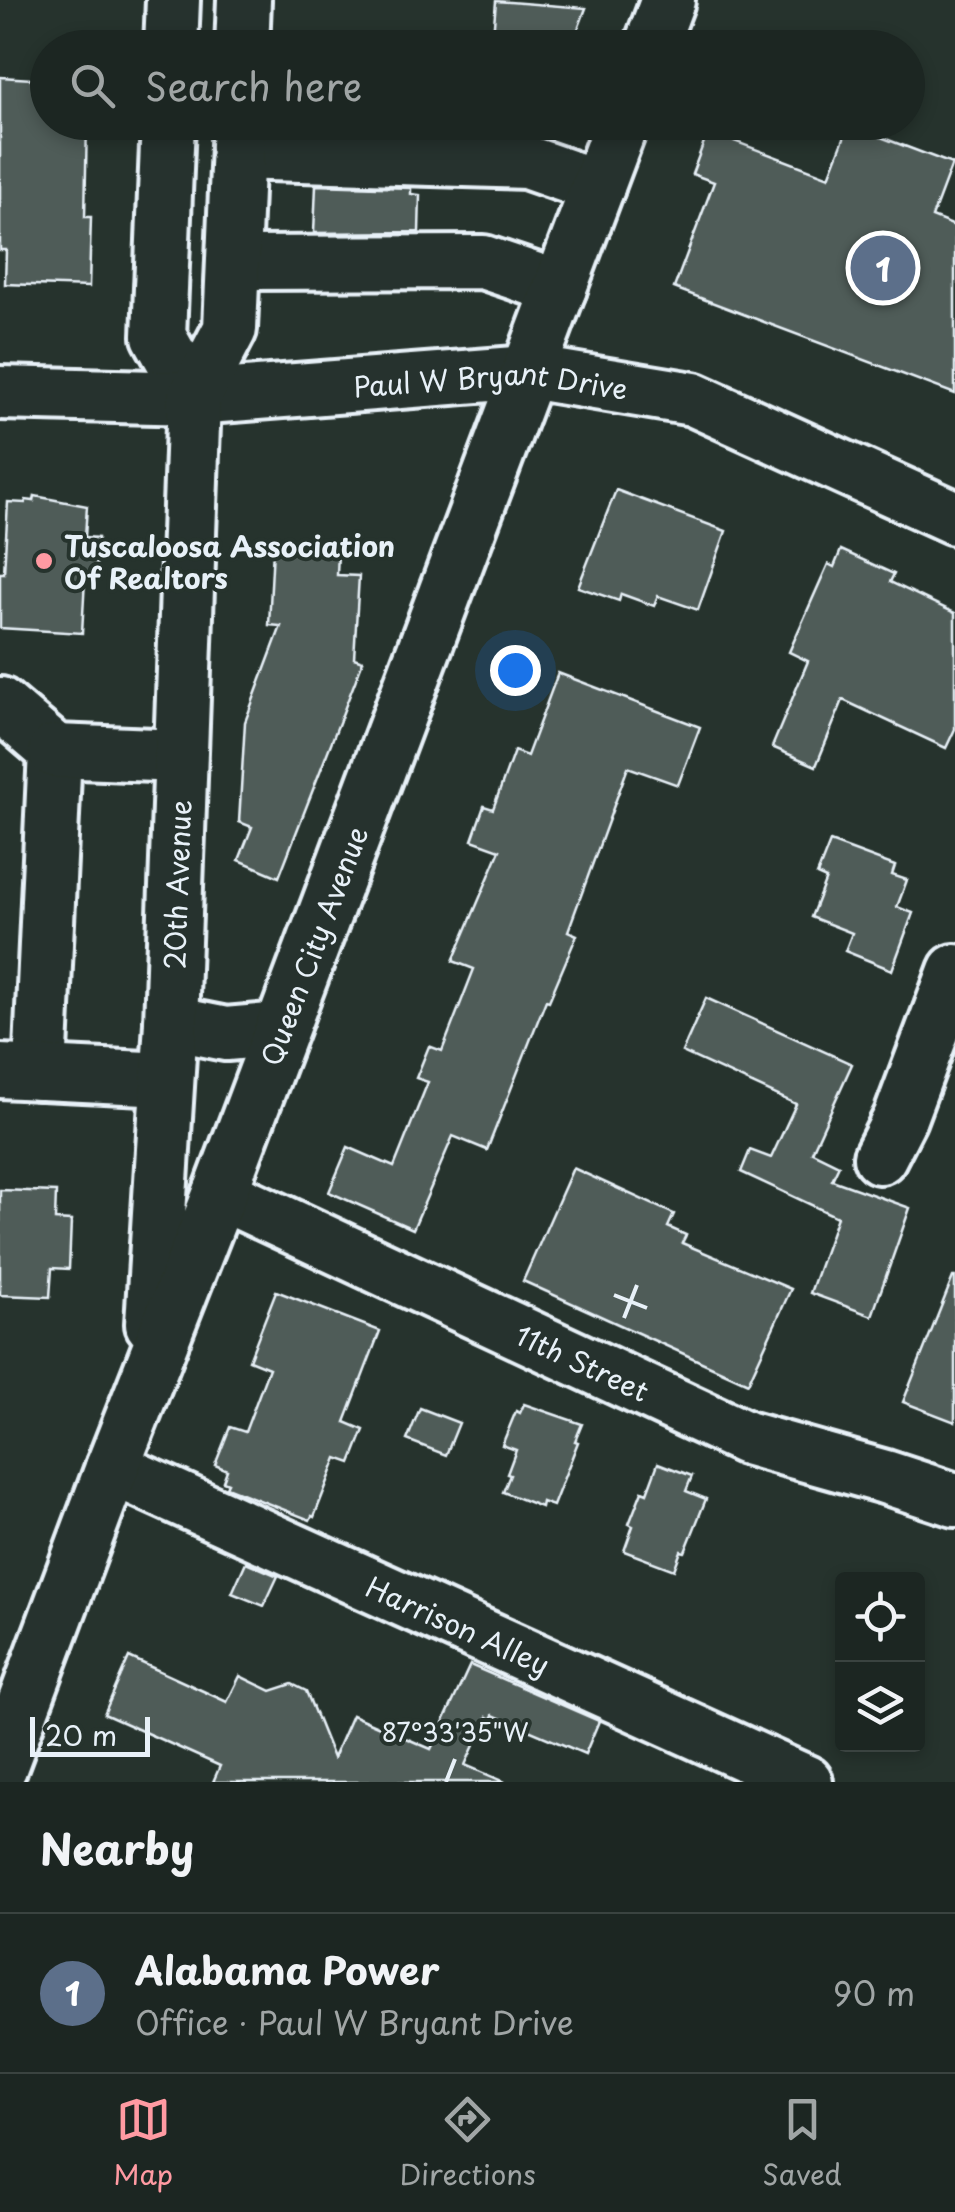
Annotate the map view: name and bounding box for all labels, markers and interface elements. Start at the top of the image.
search box [30,30,925,140]
text: Search here [145,57,362,114]
icon: search [65,58,120,113]
pin: 1 [850,230,916,306]
street label: Paul W Bryant Drive [352,349,631,409]
place label: Tuscaloosa Association Of Realtors [64,524,395,599]
marker: Tuscaloosa Association Of Realtors [33,550,55,572]
your location [490,645,541,696]
street label: 20th Avenue [151,799,201,970]
street label: Queen City Avenue [248,820,377,1071]
street label: 11th Street [509,1312,656,1412]
street label: Harrison Alley [359,1564,557,1685]
map controls [835,1572,925,1752]
button: locate [835,1572,925,1662]
button: layers [835,1662,925,1752]
scale bar [30,1712,150,1756]
text: 20 m [45,1713,117,1756]
text: 87°33'35"W [382,1713,529,1751]
text: Nearby [40,1816,194,1879]
text: Alabama Power [135,1941,440,1998]
text: 1 [65,1969,80,2017]
text: 90 m [833,1969,915,2017]
text: Office · Paul W Bryant Drive [135,1998,574,2046]
tab: Map [113,2092,173,2195]
tab: Directions [400,2092,536,2195]
tab: Saved [762,2092,842,2195]

